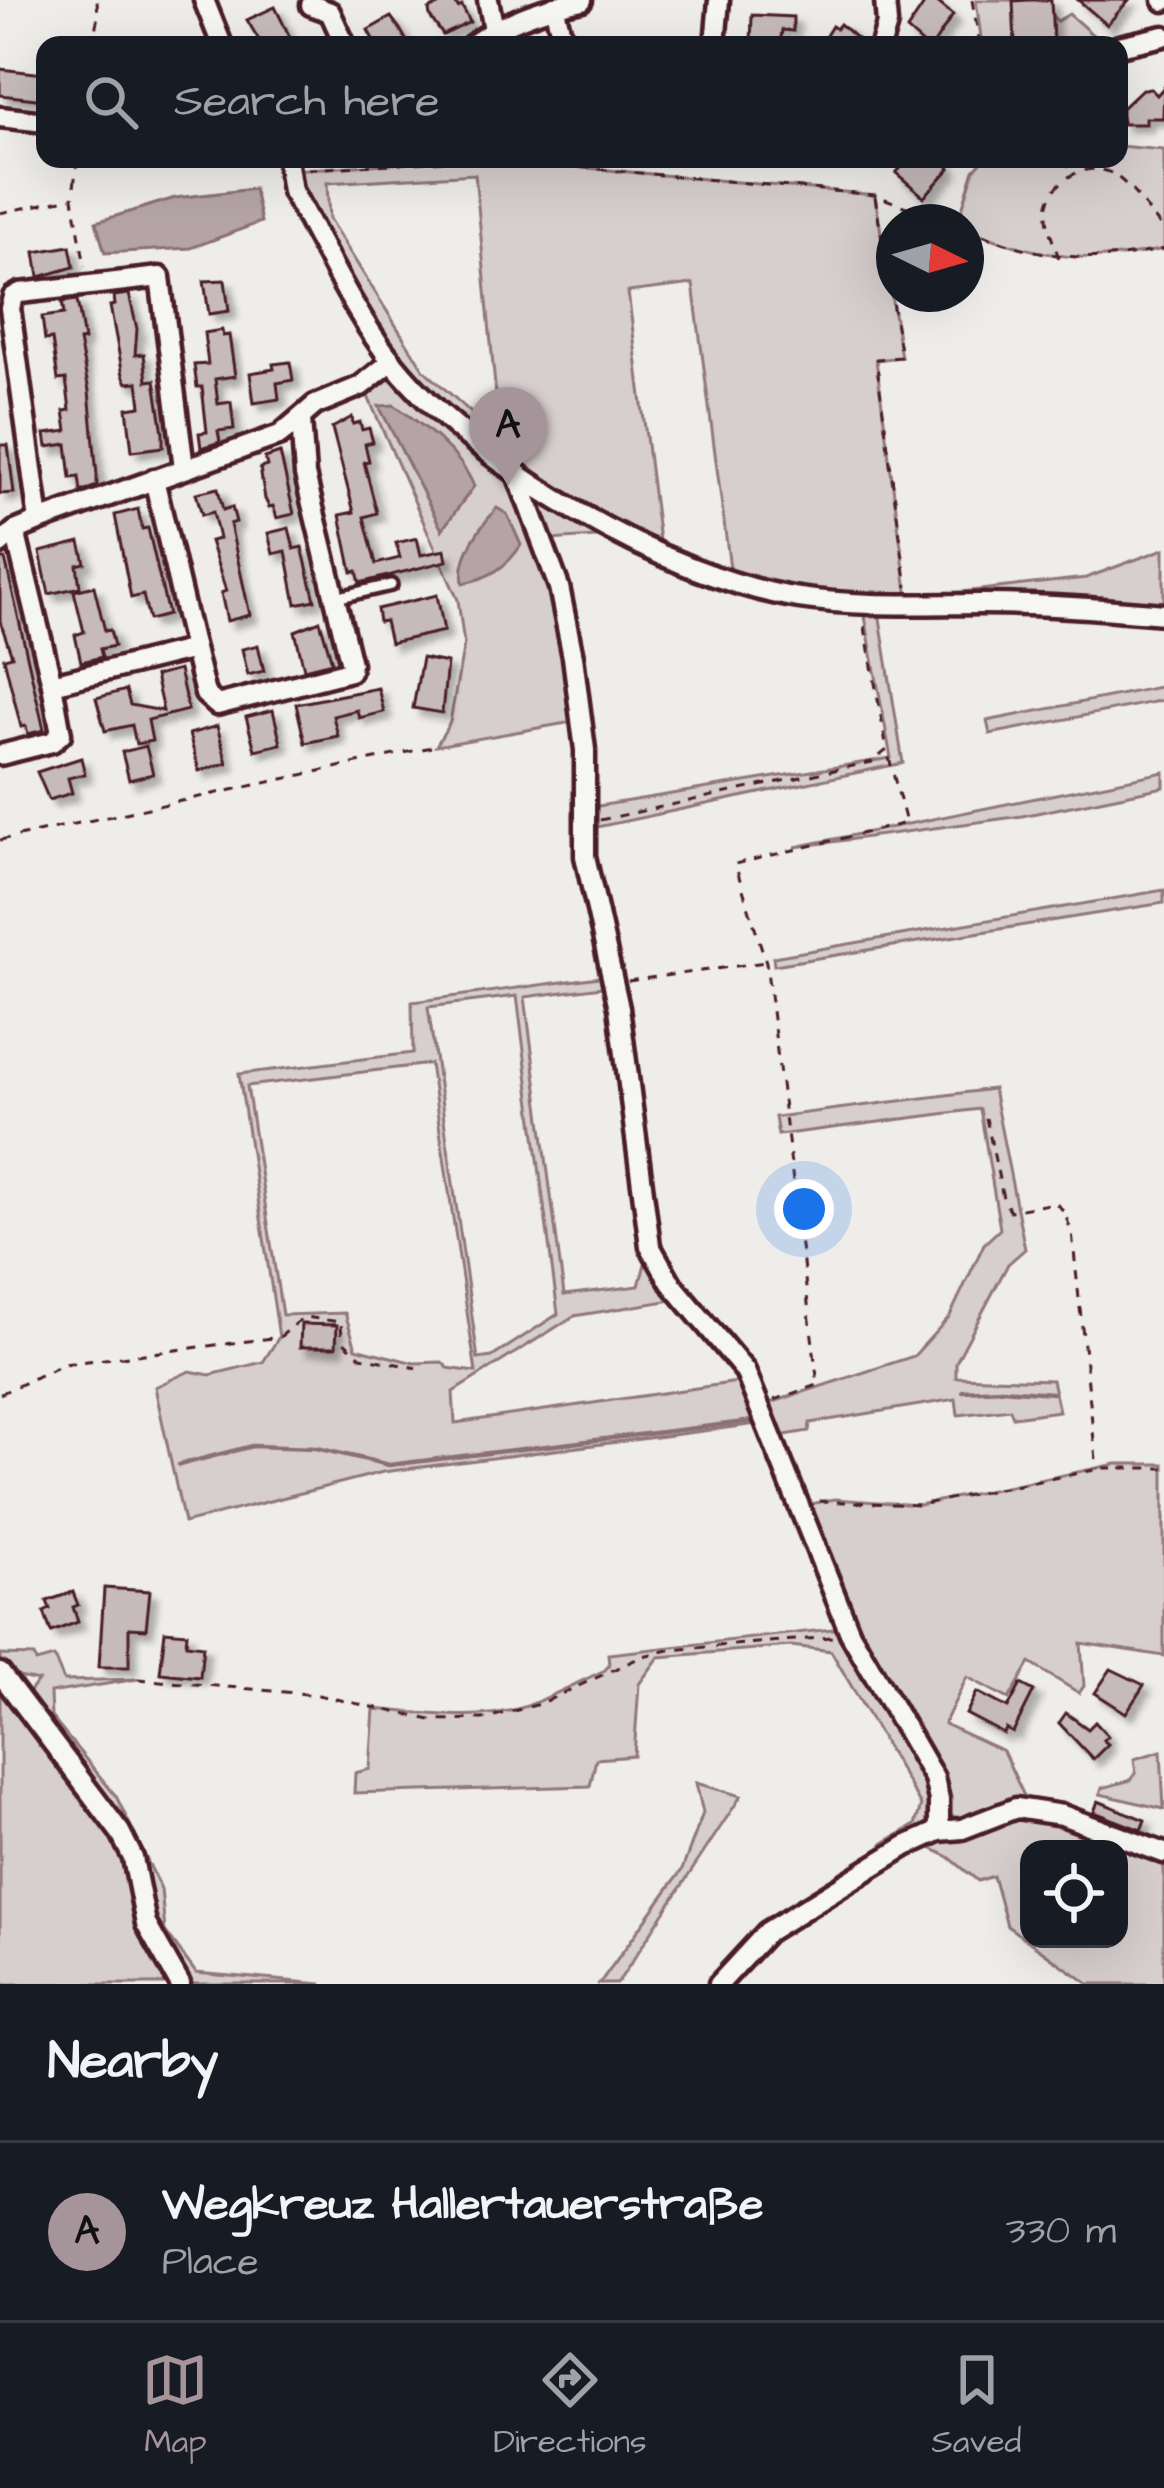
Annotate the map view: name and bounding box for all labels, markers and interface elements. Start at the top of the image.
search box [36,36,1128,168]
icon: search [78,69,144,135]
text: Search here [174,71,440,133]
north arrow [876,204,984,312]
pin: A [469,387,547,486]
your location [774,1179,834,1239]
map controls [1020,1840,1128,1948]
button: locate [1020,1840,1128,1948]
text: Nearby [48,2027,218,2098]
text: Wegkreuz Hallertauerstraße [162,2174,763,2236]
text: A [75,2205,99,2259]
text: 330 m [1006,2205,1116,2259]
text: Place [162,2236,259,2290]
tab: Map [142,2347,208,2465]
tab: Directions [493,2347,647,2465]
tab: Saved [932,2347,1022,2465]

